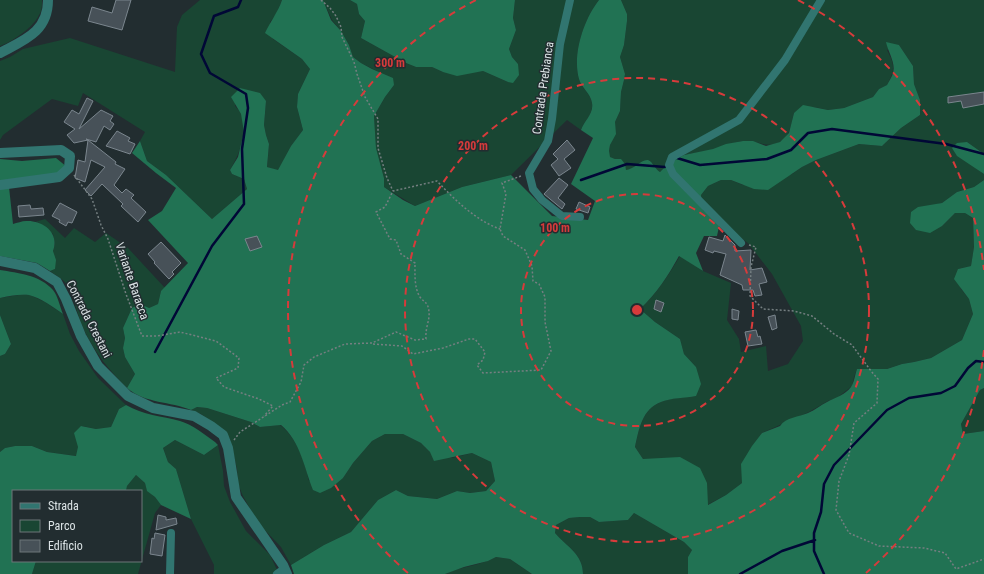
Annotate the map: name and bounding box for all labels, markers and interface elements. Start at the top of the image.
street label: Contrada Prebianca [530,41,556,135]
text: 300 m [375,56,405,70]
text: 200 m [458,139,488,153]
text: 100 m [540,221,570,235]
street label: Variante Baracca [112,241,152,322]
street label: Contrada Crestani [63,278,115,360]
centre of rings [630,303,644,317]
legend [12,490,142,562]
text: Strada [48,499,79,513]
text: Parco [48,519,75,533]
text: Edificio [48,539,83,553]

